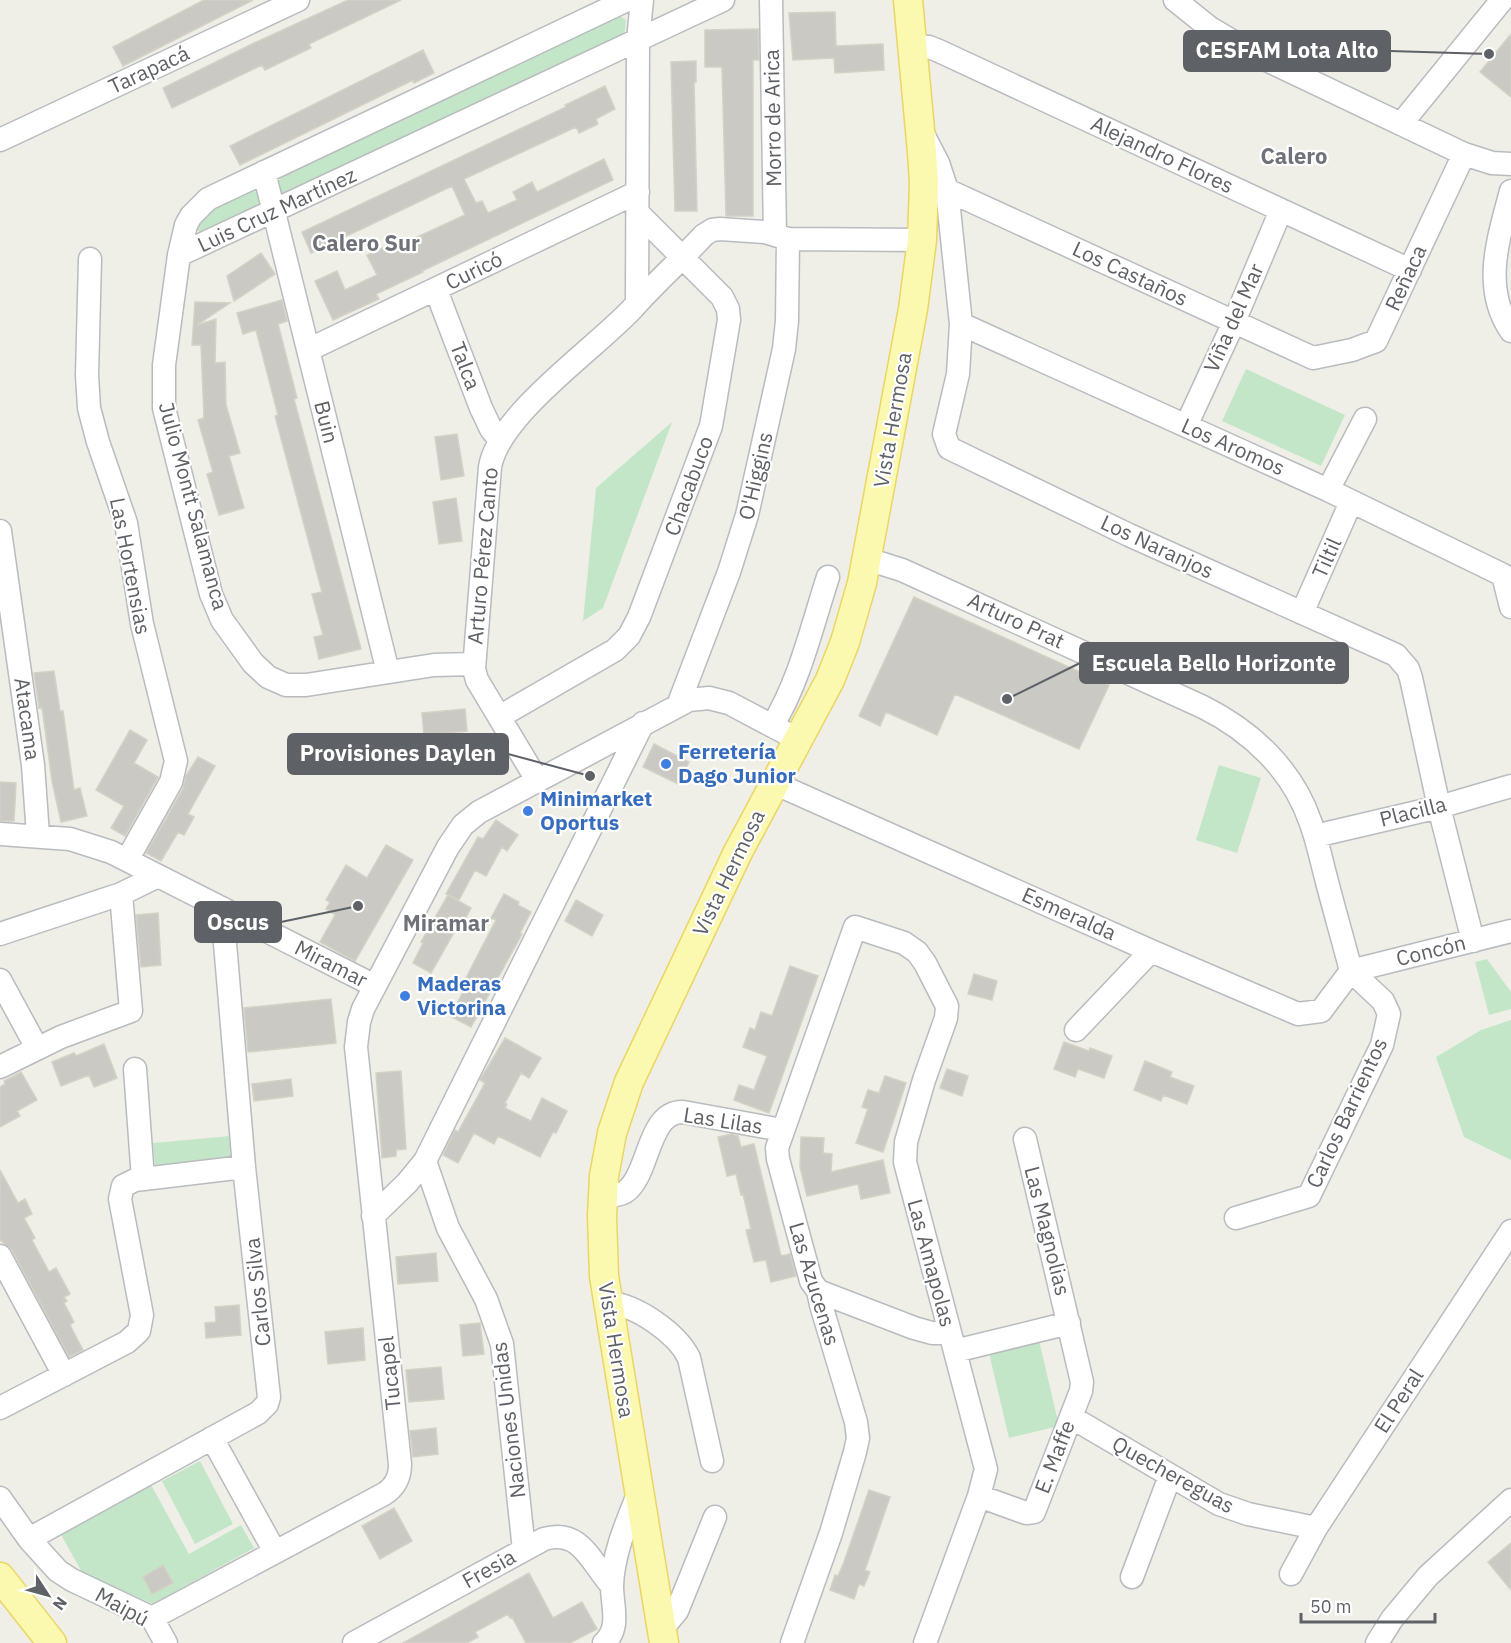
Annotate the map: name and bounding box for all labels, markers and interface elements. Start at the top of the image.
callout: CESFAM Lota Alto [1184,31,1390,71]
text: CESFAM Lota Alto [1196,35,1378,64]
street label: Tarapacá [104,38,193,100]
street label: Morro de Arica [757,49,787,187]
street label: Alejandro Flores [1087,109,1238,199]
district label: Calero [1260,141,1328,170]
street label: Luis Cruz Martínez [193,160,361,258]
district label: Calero Sur [312,228,420,257]
street label: Los Castaños [1068,234,1193,312]
street label: Reñaca [1378,240,1432,315]
street label: Curicó [440,244,507,296]
street label: Viña del Mar [1197,258,1270,377]
street label: Talca [444,338,488,394]
street label: Vista Hermosa [866,350,918,490]
street label: Buin [308,398,346,446]
street label: Julio Montt Salamanca [153,399,235,613]
street label: Los Aromos [1177,411,1290,481]
street label: O'Higgins [731,429,779,523]
street label: Chacabuco [657,432,719,539]
street label: Arturo Pérez Canto [460,466,504,646]
street label: Las Hortensias [104,495,158,637]
street label: Los Naranjos [1097,508,1218,584]
street label: Tiltil [1305,533,1347,582]
street label: Arturo Prat [964,586,1069,655]
callout: Escuela Bello Horizonte [1080,643,1348,683]
text: Escuela Bello Horizonte [1092,648,1336,677]
street label: Atacama [8,676,48,762]
callout: Provisiones Daylen [288,734,508,774]
place label: Ferretería Dago Junior [678,737,796,789]
text: Provisiones Daylen [300,738,496,767]
marker: Ferretería Dago Junior [659,757,673,771]
place label: Minimarket Oportus [540,784,652,836]
street label: Placilla [1376,789,1449,833]
marker: Minimarket Oportus [521,804,535,818]
street label: Vista Hermosa [685,805,771,940]
street label: Esmeralda [1018,880,1121,946]
callout: Oscus [195,902,281,942]
text: Oscus [207,907,269,936]
district label: Miramar [403,908,489,937]
street label: Concón [1393,928,1469,972]
street label: Miramar [290,933,373,994]
place label: Maderas Victorina [417,969,506,1021]
marker: Maderas Victorina [398,989,412,1003]
street label: Carlos Barrientos [1299,1033,1393,1192]
street label: Las Lilas [682,1100,765,1140]
street label: Las Magnolias [1018,1163,1078,1298]
street label: Las Amapolas [901,1196,962,1330]
street label: Las Azucenas [783,1219,847,1349]
street label: Carlos Silva [237,1236,277,1348]
street label: Vista Hermosa [592,1280,642,1420]
street label: Tucapel [371,1335,407,1411]
street label: Naciones Unidas [485,1340,531,1500]
street label: El Peral [1367,1363,1429,1438]
street label: E. Maffe [1027,1416,1081,1497]
street label: Quechereguas [1107,1429,1240,1519]
street label: Fresia [457,1542,520,1594]
north arrow [18,1565,78,1625]
street label: Maipú [90,1580,154,1632]
scale bar [1301,1586,1434,1624]
text: N [49,1593,72,1614]
text: 50 m [1310,1595,1352,1618]

